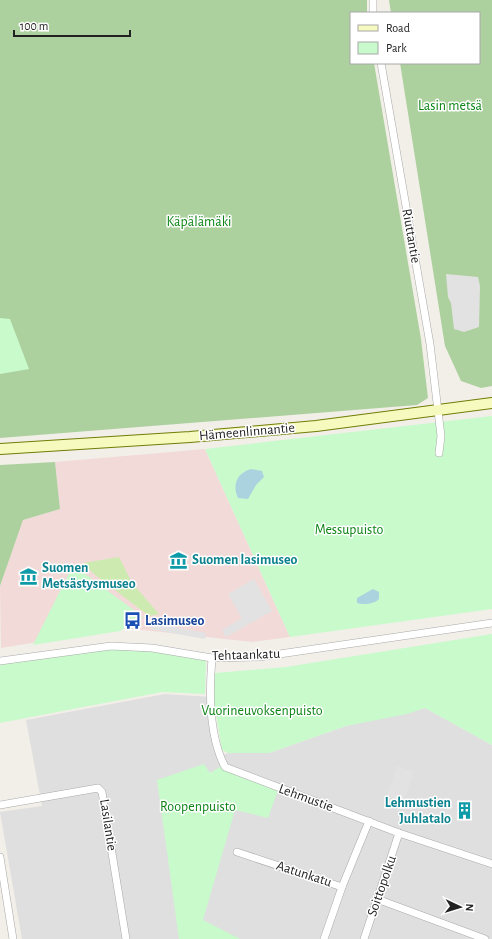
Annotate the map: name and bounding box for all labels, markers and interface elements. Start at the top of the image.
scale bar [14,12,130,38]
legend [350,12,480,64]
text: 100 m [20,20,48,32]
text: Road [386,22,410,34]
text: Park [386,42,407,54]
park label: Lasin metsä [418,99,483,113]
street label: Riuttantie [399,208,423,264]
park label: Käpälämäki [167,215,231,229]
street label: Hämeenlinnantie [199,421,295,443]
park label: Messupuisto [315,523,383,537]
museum icon: Suomen lasimuseo [169,550,189,570]
place label: Suomen lasimuseo [192,553,298,567]
place label: Suomen Metsästysmuseo [42,561,136,591]
museum icon: Suomen Metsästysmuseo [19,566,39,586]
bus stop icon: Lasimuseo [122,611,142,631]
place label: Lasimuseo [145,614,204,628]
street label: Tehtaankatu [212,647,280,663]
park label: Vuorineuvoksenpuisto [201,704,323,718]
street label: Lehmustie [277,782,335,814]
place label: Lehmustien Juhlatalo [385,796,451,826]
street label: Lasilantie [97,798,119,852]
park label: Roopenpuisto [160,800,236,814]
building icon: Lehmustien Juhlatalo [454,801,474,821]
street label: Soittopolku [365,854,399,918]
street label: Aatunkatu [275,858,333,890]
north arrow [440,887,480,927]
text: N [464,903,475,912]

